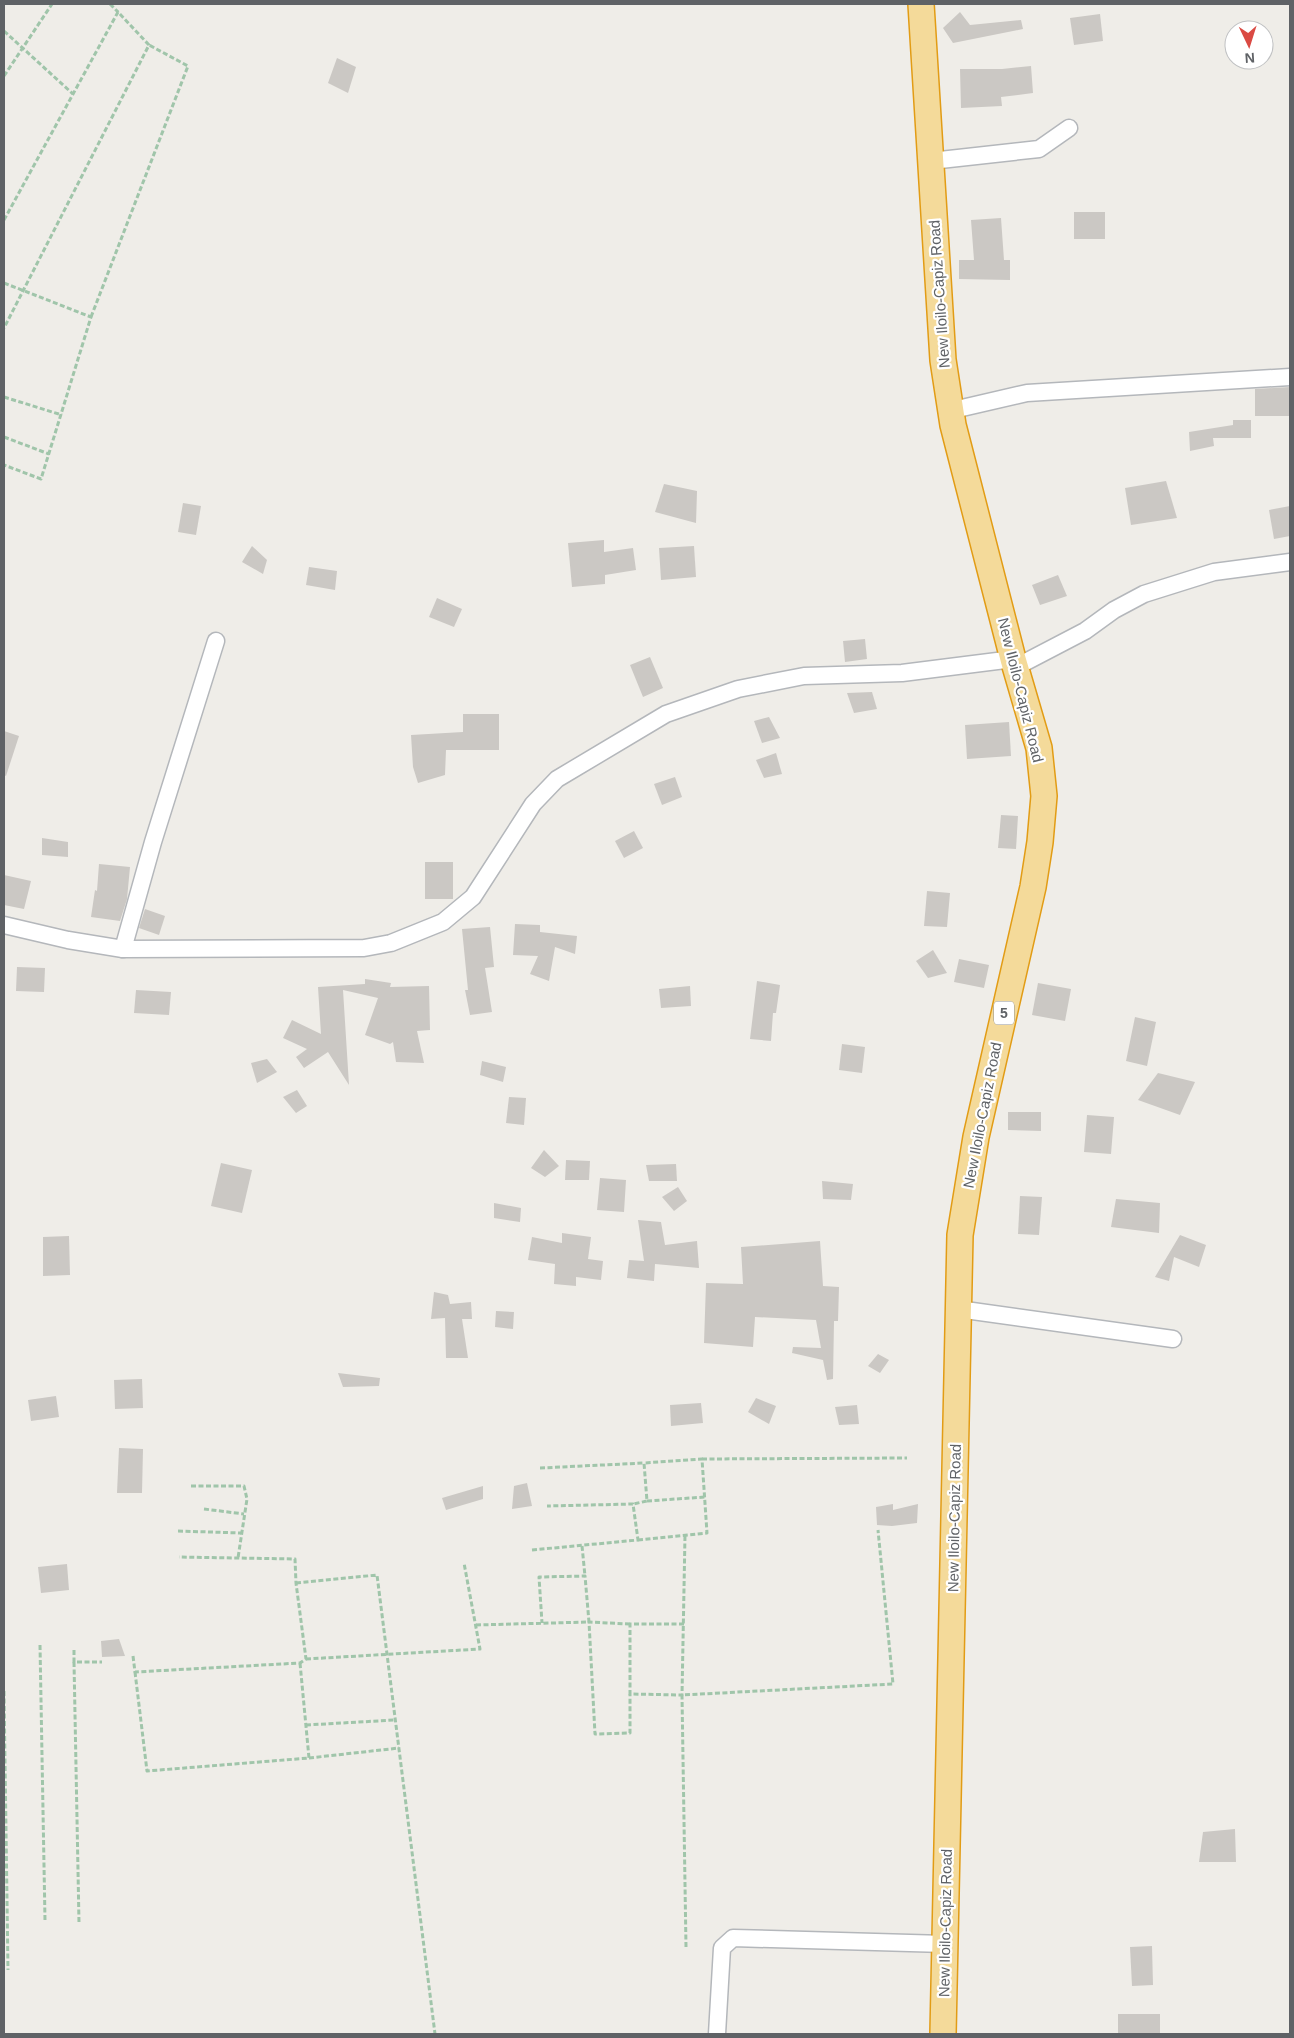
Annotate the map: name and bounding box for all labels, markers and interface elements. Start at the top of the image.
north arrow [1224,20,1274,70]
text: N [1244,50,1256,66]
street label: New Iloilo-Capiz Road [925,219,953,369]
street label: New Iloilo-Capiz Road [995,616,1047,764]
road number: 5 [994,1001,1014,1024]
street label: New Iloilo-Capiz Road [959,1041,1005,1189]
street label: New Iloilo-Capiz Road [944,1444,964,1592]
street label: New Iloilo-Capiz Road [935,1849,955,1997]

